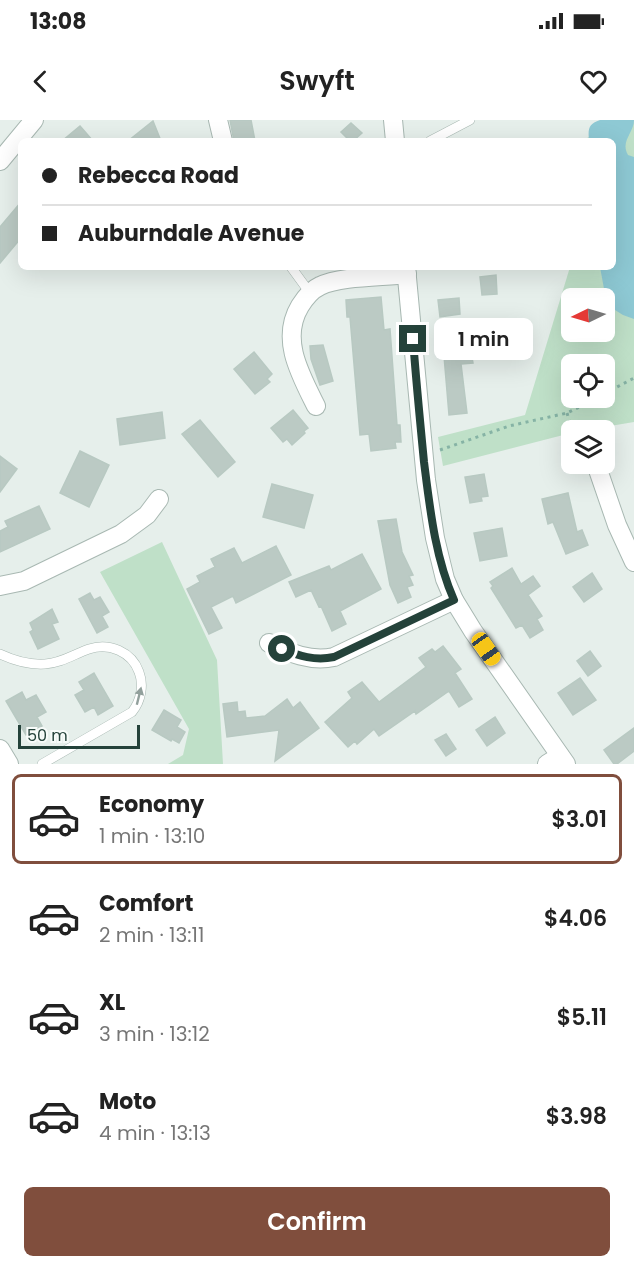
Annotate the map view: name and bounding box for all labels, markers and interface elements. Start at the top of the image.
text: 13:08 [30,6,86,37]
text: Swyft [279,62,355,99]
icon: back [24,65,57,98]
icon: heart [577,65,610,98]
text: Rebecca Road [78,160,239,191]
text: Auburndale Avenue [78,218,304,249]
north arrow [561,288,615,342]
map controls [561,288,615,474]
callout: 1 min [434,318,533,360]
route end [399,325,426,352]
text: 1 min [458,325,509,353]
button: locate [561,354,615,408]
button: layers [561,420,615,474]
car [468,629,504,669]
route start [268,635,295,662]
one-way arrow [134,687,144,706]
scale bar [18,722,140,750]
text: 50 m [27,724,68,747]
text: Economy [99,789,204,820]
icon: car [27,792,81,846]
text: $3.01 [552,804,607,835]
text: 1 min · 13:10 [99,822,205,850]
text: Comfort [99,888,193,919]
icon: car [27,891,81,945]
text: $4.06 [544,903,607,934]
text: 2 min · 13:11 [99,921,204,949]
text: XL [99,987,125,1018]
icon: car [27,990,81,1044]
text: $5.11 [557,1002,607,1033]
text: 3 min · 13:12 [99,1020,210,1048]
text: Moto [99,1086,156,1117]
icon: car [27,1089,81,1143]
text: $3.98 [546,1101,607,1132]
text: 4 min · 13:13 [99,1119,211,1147]
button: Confirm [24,1187,610,1256]

